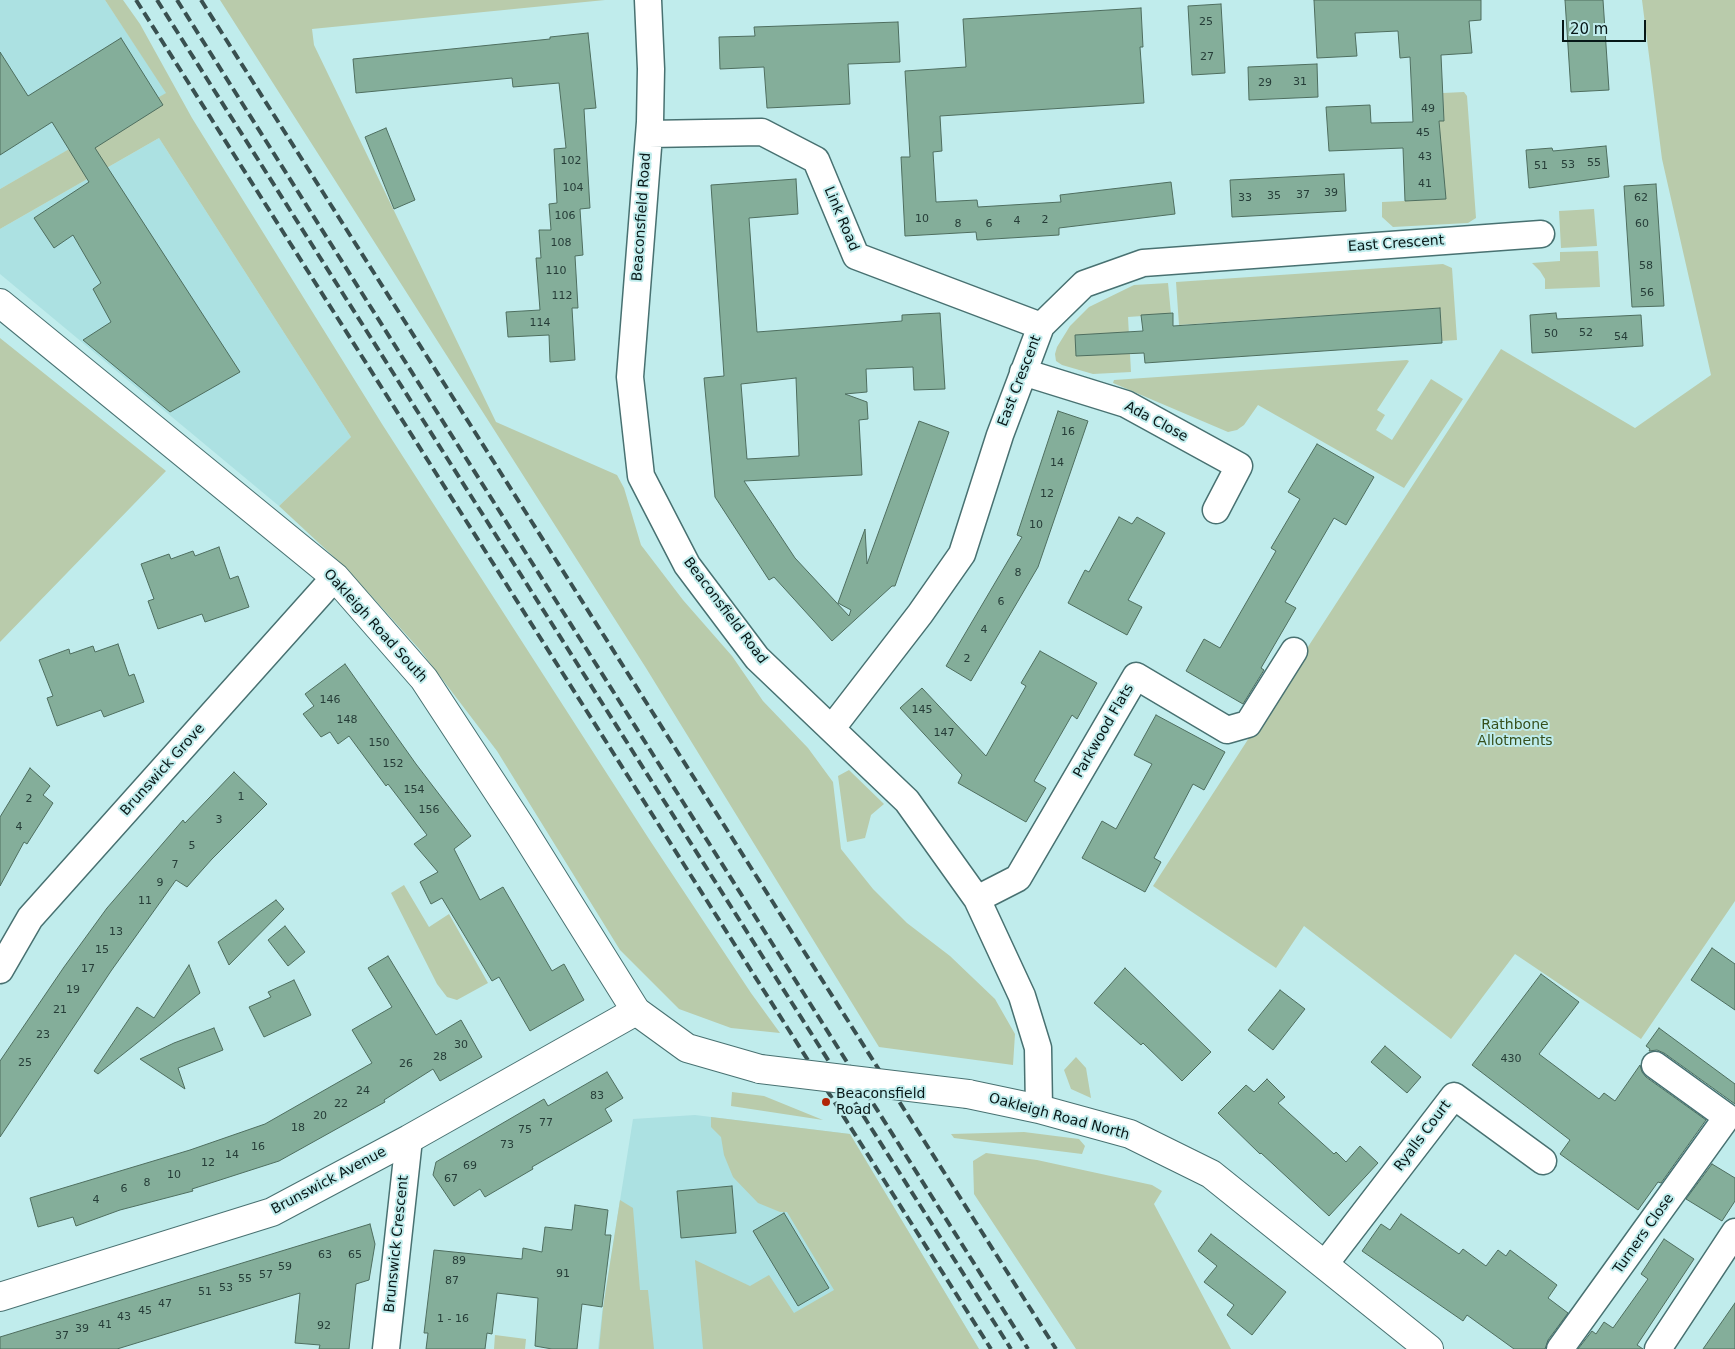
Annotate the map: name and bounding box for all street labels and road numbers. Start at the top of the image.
street label: Beaconsfield Road [629,152,655,282]
street label: Link Road [820,184,862,254]
street label: East Crescent [1347,232,1445,256]
street label: East Crescent [995,333,1045,429]
street label: Ada Close [1121,398,1191,446]
street label: Beaconsfield Road [679,554,771,668]
street label: Oakleigh Road South [320,566,430,686]
street label: Parkwood Flats [1070,681,1138,781]
street label: Brunswick Grove [117,721,209,819]
street label: Oakleigh Road North [987,1090,1131,1144]
street label: Ryalls Court [1391,1097,1455,1175]
street label: Brunswick Avenue [269,1144,389,1218]
street label: Brunswick Crescent [381,1175,413,1313]
street label: Turners Close [1610,1191,1678,1277]

